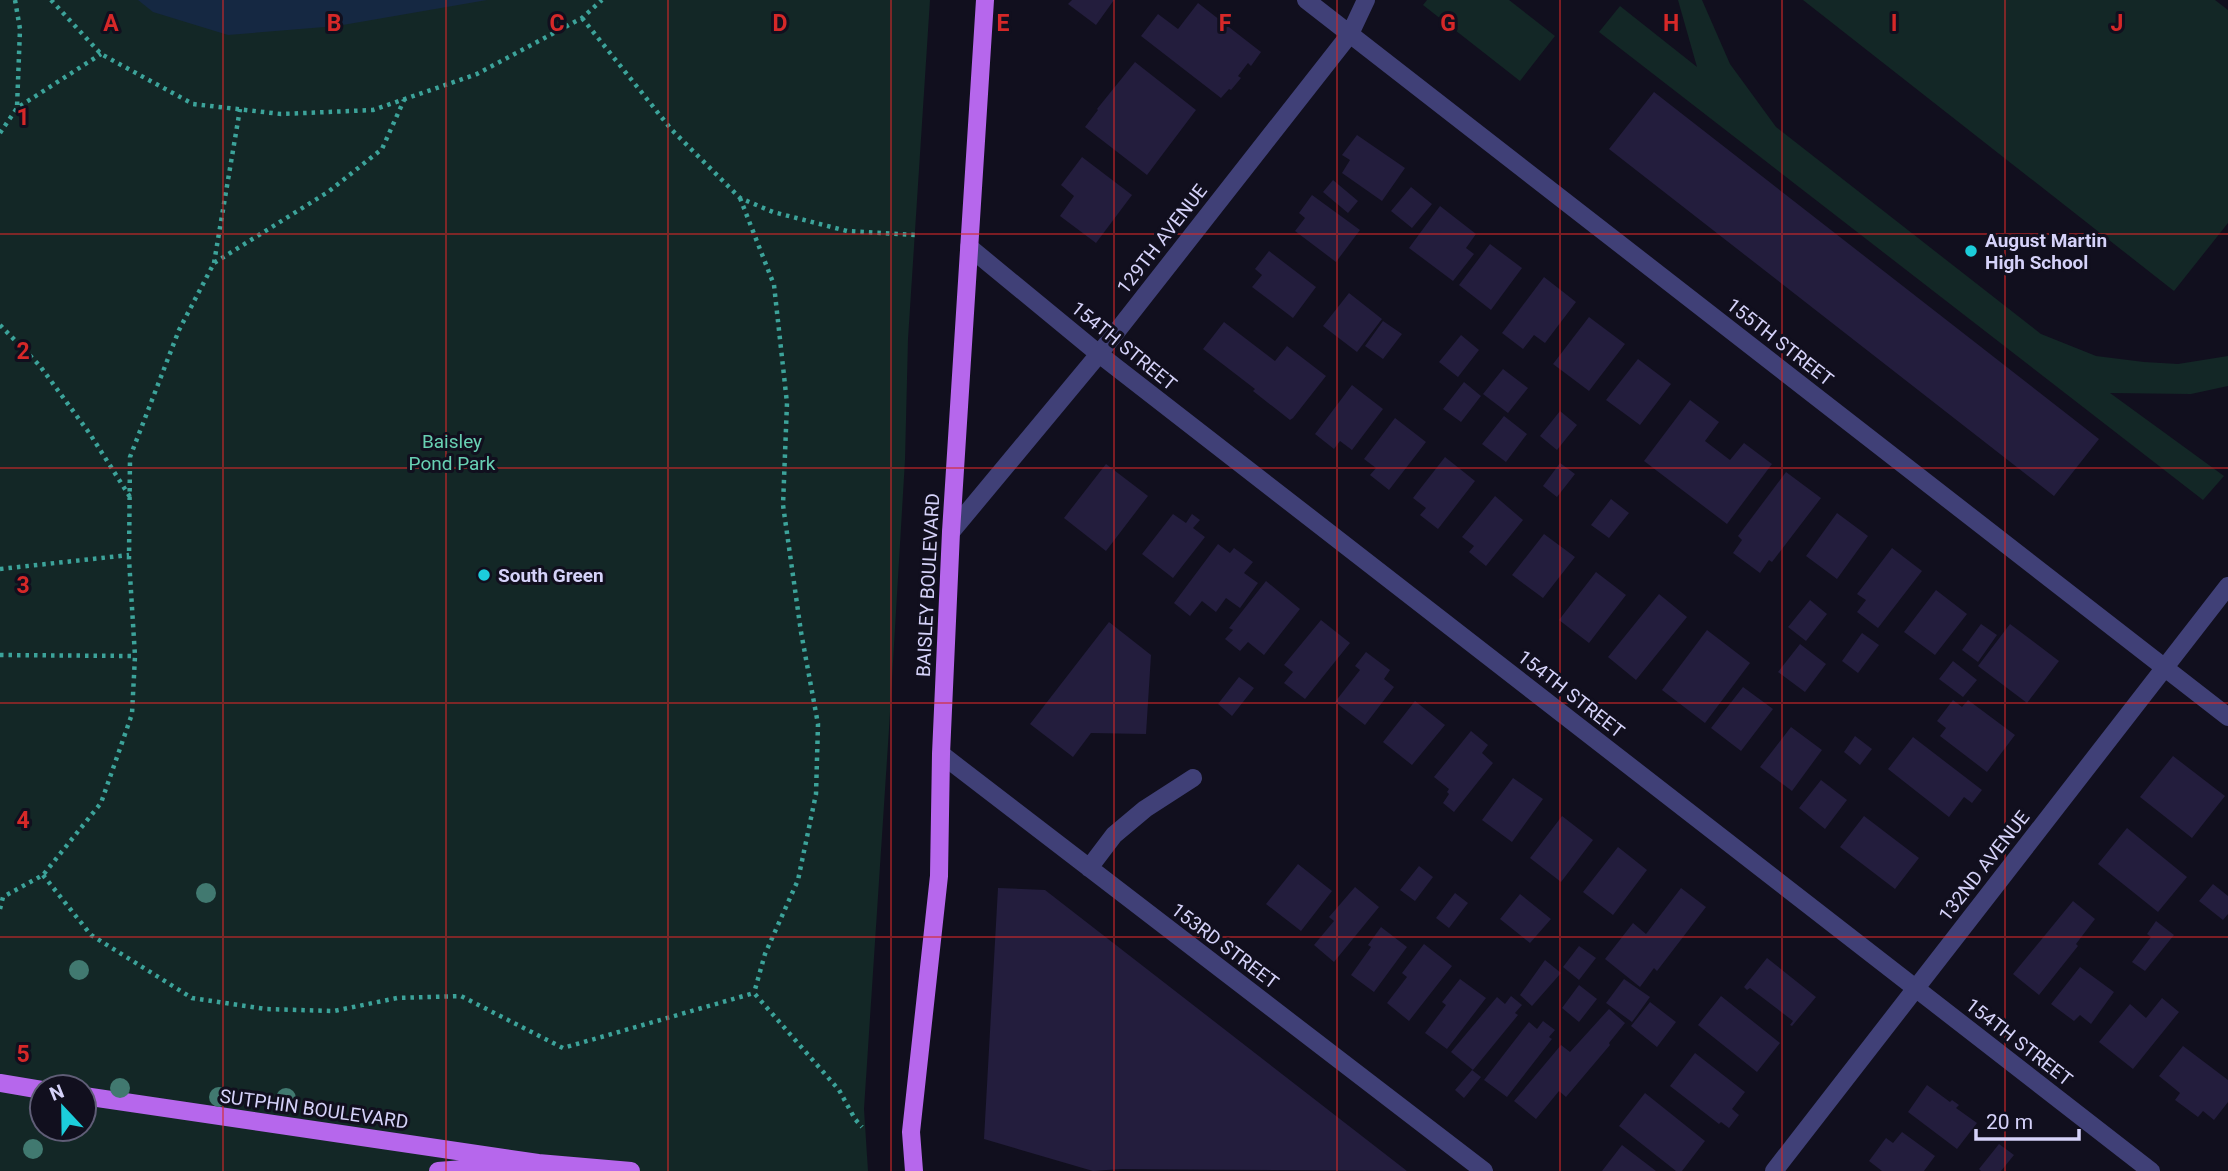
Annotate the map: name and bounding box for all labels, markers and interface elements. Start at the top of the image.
text: A [103,10,119,37]
text: B [327,10,341,37]
text: C [549,10,565,37]
text: D [773,10,787,37]
text: E [997,10,1010,37]
text: F [1219,10,1232,37]
text: G [1440,10,1456,37]
text: H [1663,10,1679,37]
text: I [1891,10,1897,37]
text: J [2111,10,2123,37]
text: 1 [16,104,30,131]
street label: 129TH AVENUE [1112,179,1212,298]
place label: August Martin High School [1985,229,2107,274]
marker: August Martin High School [1963,243,1979,259]
street label: 155TH STREET [1722,293,1838,391]
street label: 154TH STREET [1067,296,1181,396]
text: 2 [16,338,30,365]
park label: Baisley Pond Park [409,430,496,475]
street label: BAISLEY BOULEVARD [912,492,944,678]
place label: South Green [498,564,604,587]
marker: South Green [476,567,492,583]
text: 3 [16,572,30,599]
street label: 154TH STREET [1513,645,1629,743]
street label: 132ND AVENUE [1934,806,2034,926]
text: 4 [16,807,30,834]
street label: 153RD STREET [1167,898,1283,994]
street label: 154TH STREET [1961,993,2077,1091]
text: 5 [16,1041,30,1068]
north arrow [28,1073,98,1143]
text: N [46,1080,67,1106]
street label: SUTPHIN BOULEVARD [218,1084,410,1134]
scale bar [1976,1098,2079,1142]
text: 20 m [1986,1110,2033,1134]

